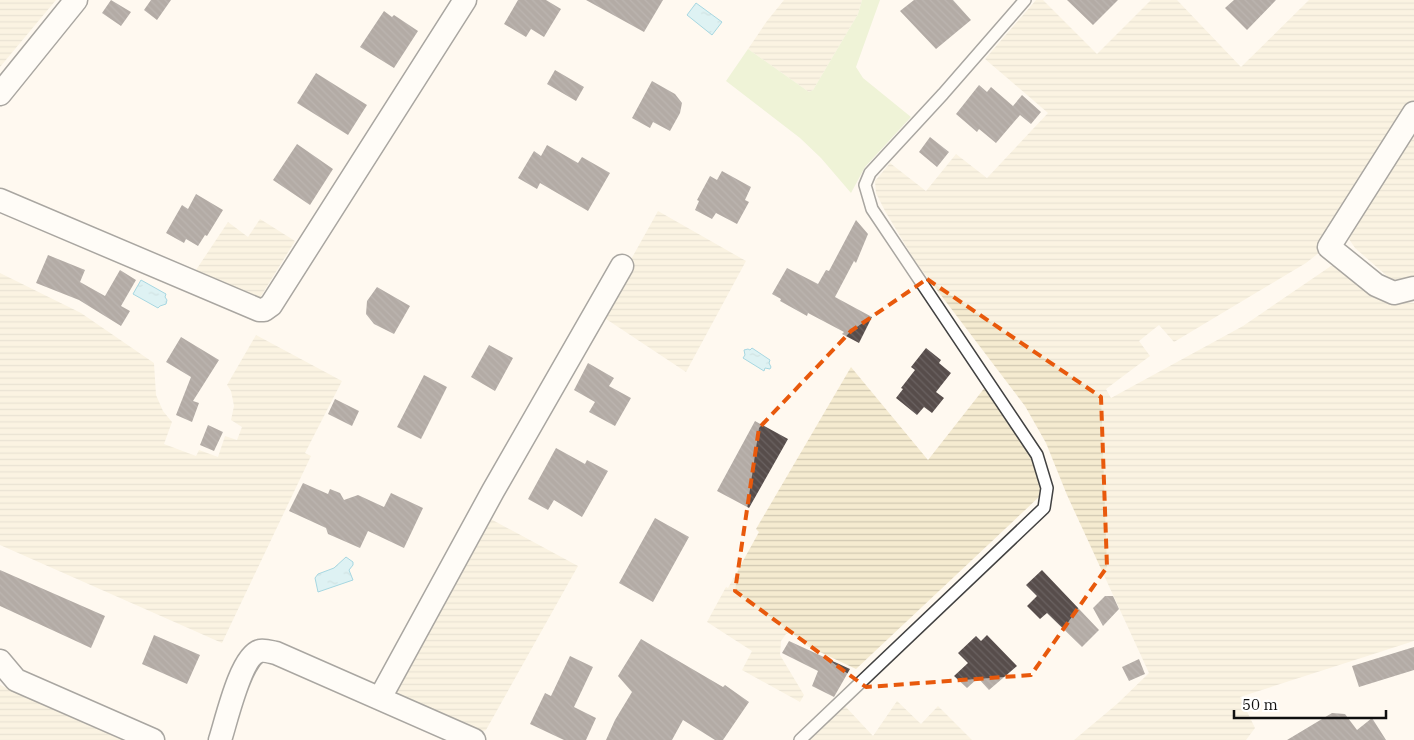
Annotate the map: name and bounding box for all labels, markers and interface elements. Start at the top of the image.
scale bar [1234,688,1386,720]
text: 50 m [1242,695,1278,714]

